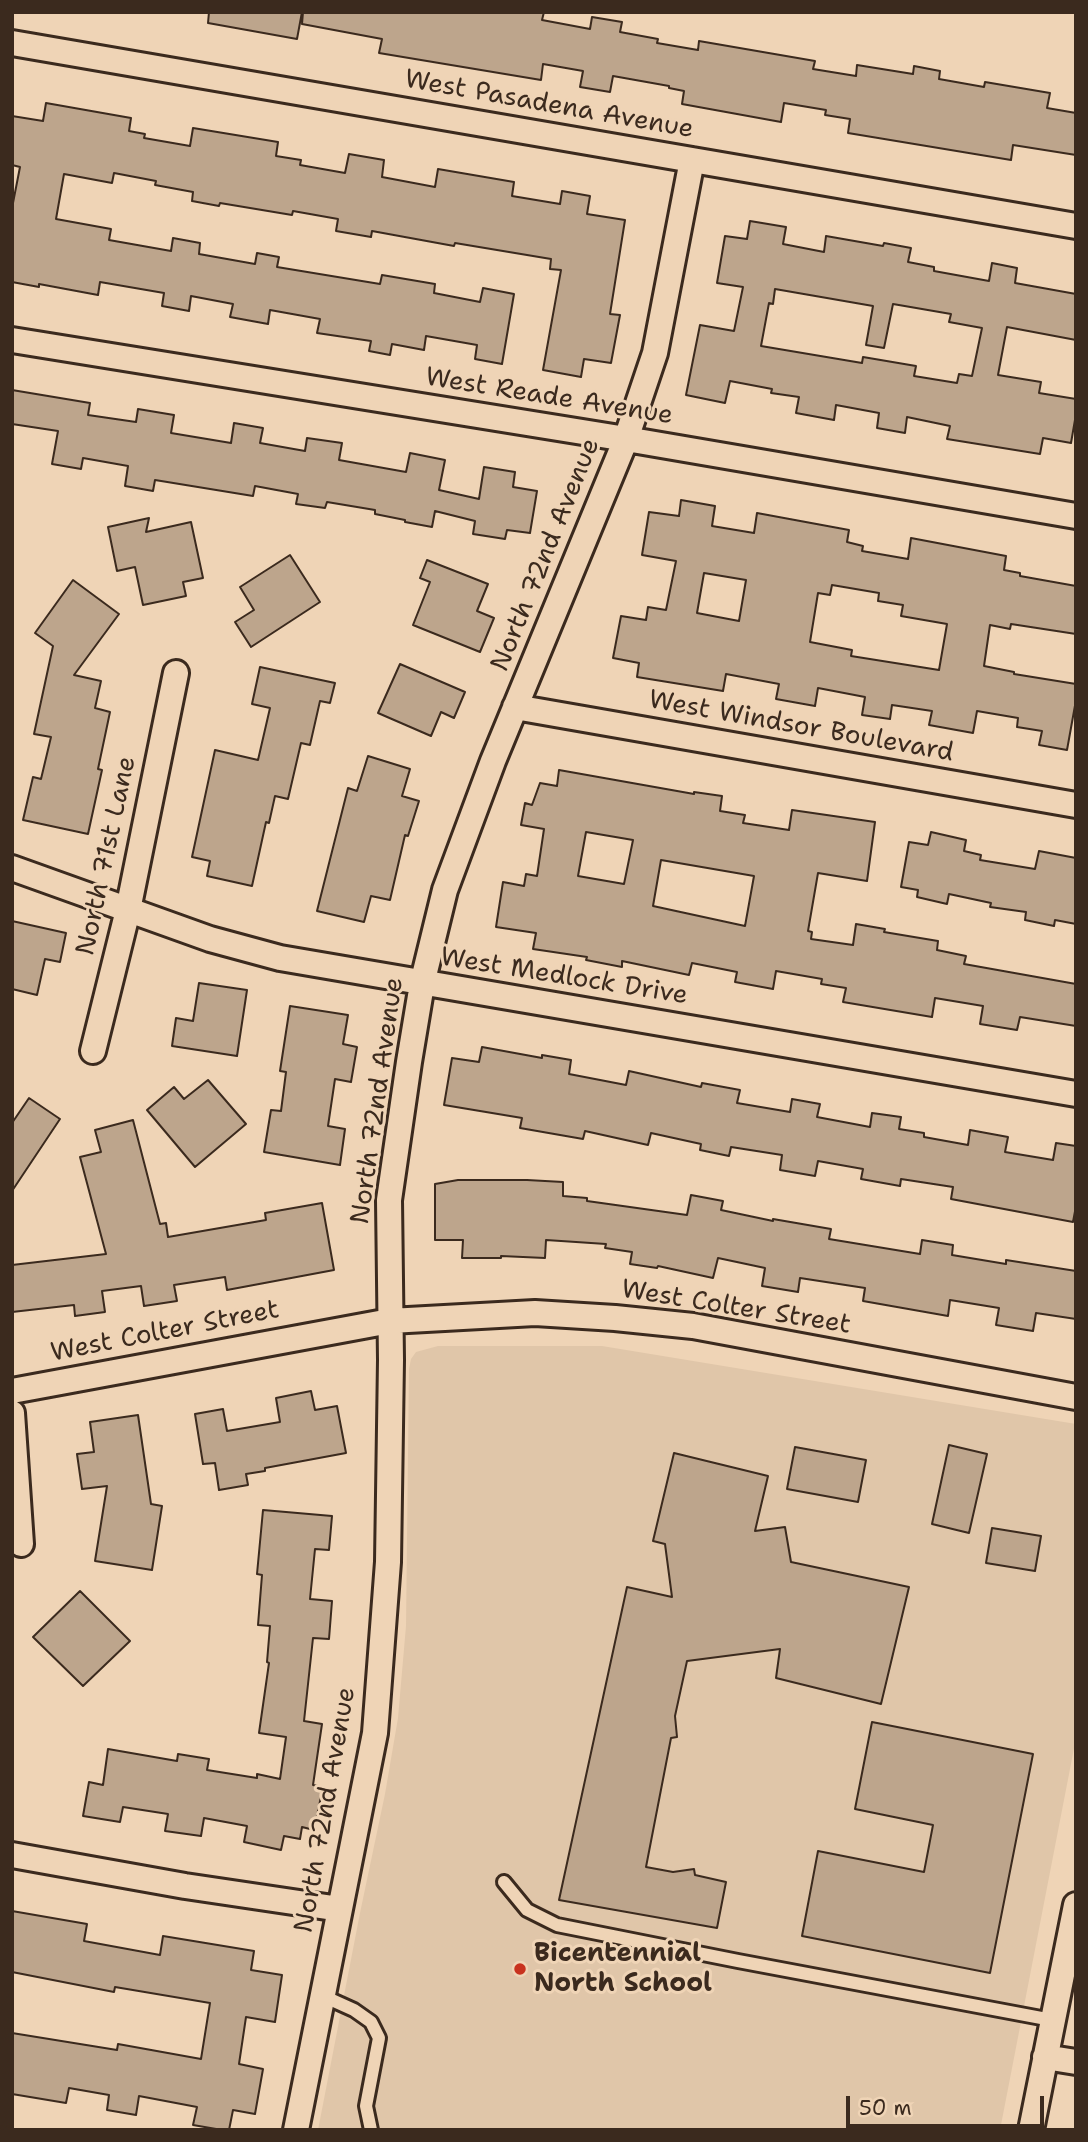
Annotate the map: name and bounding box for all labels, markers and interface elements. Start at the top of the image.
street label: West Pasadena Avenue [402,64,696,146]
street label: West Reade Avenue [423,362,675,432]
street label: North 72nd Avenue [485,434,607,676]
street label: West Windsor Boulevard [646,685,956,769]
street label: North 71st Lane [71,754,143,958]
street label: West Medlock Drive [438,942,690,1012]
street label: North 72nd Avenue [345,976,411,1226]
street label: West Colter Street [619,1274,853,1342]
street label: West Colter Street [48,1295,282,1369]
street label: North 72nd Avenue [289,1685,363,1935]
place label: Bicentennial North School [534,1938,712,2000]
marker: Bicentennial North School [512,1961,528,1977]
scale bar [850,2082,1048,2126]
text: 50 m [859,2094,912,2122]

